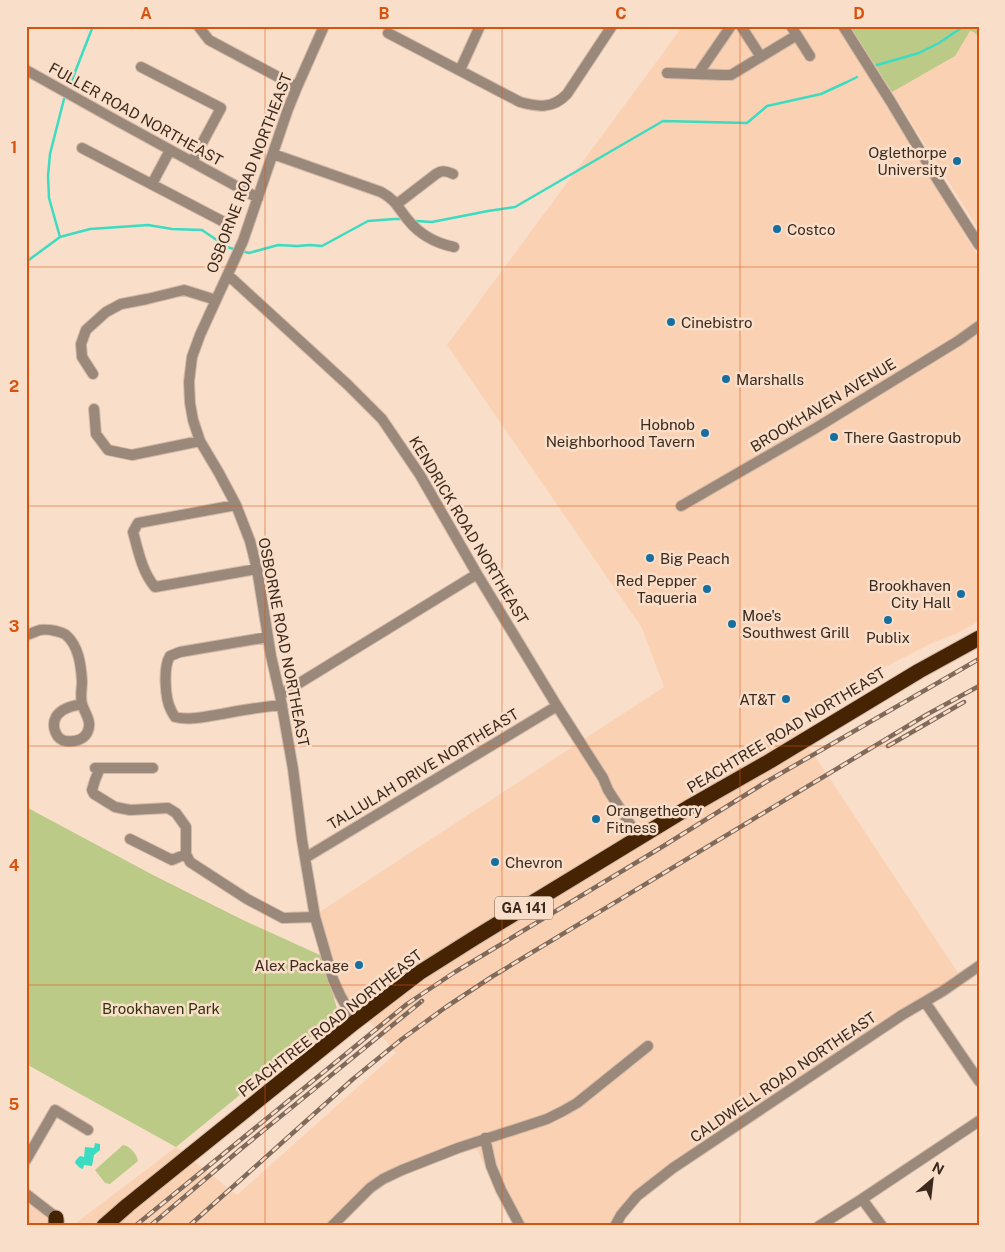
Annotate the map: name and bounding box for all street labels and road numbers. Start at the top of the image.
street label: FULLER ROAD NORTHEAST [46,59,226,169]
street label: OSBORNE ROAD NORTHEAST [203,71,295,275]
street label: BROOKHAVEN AVENUE [747,355,899,455]
street label: KENDRICK ROAD NORTHEAST [406,433,532,627]
street label: OSBORNE ROAD NORTHEAST [255,536,313,748]
street label: PEACHTREE ROAD NORTHEAST [684,664,888,796]
street label: TALLULAH DRIVE NORTHEAST [325,705,521,833]
road number: GA 141 [495,896,553,920]
street label: PEACHTREE ROAD NORTHEAST [235,946,425,1100]
street label: CALDWELL ROAD NORTHEAST [687,1008,879,1146]

